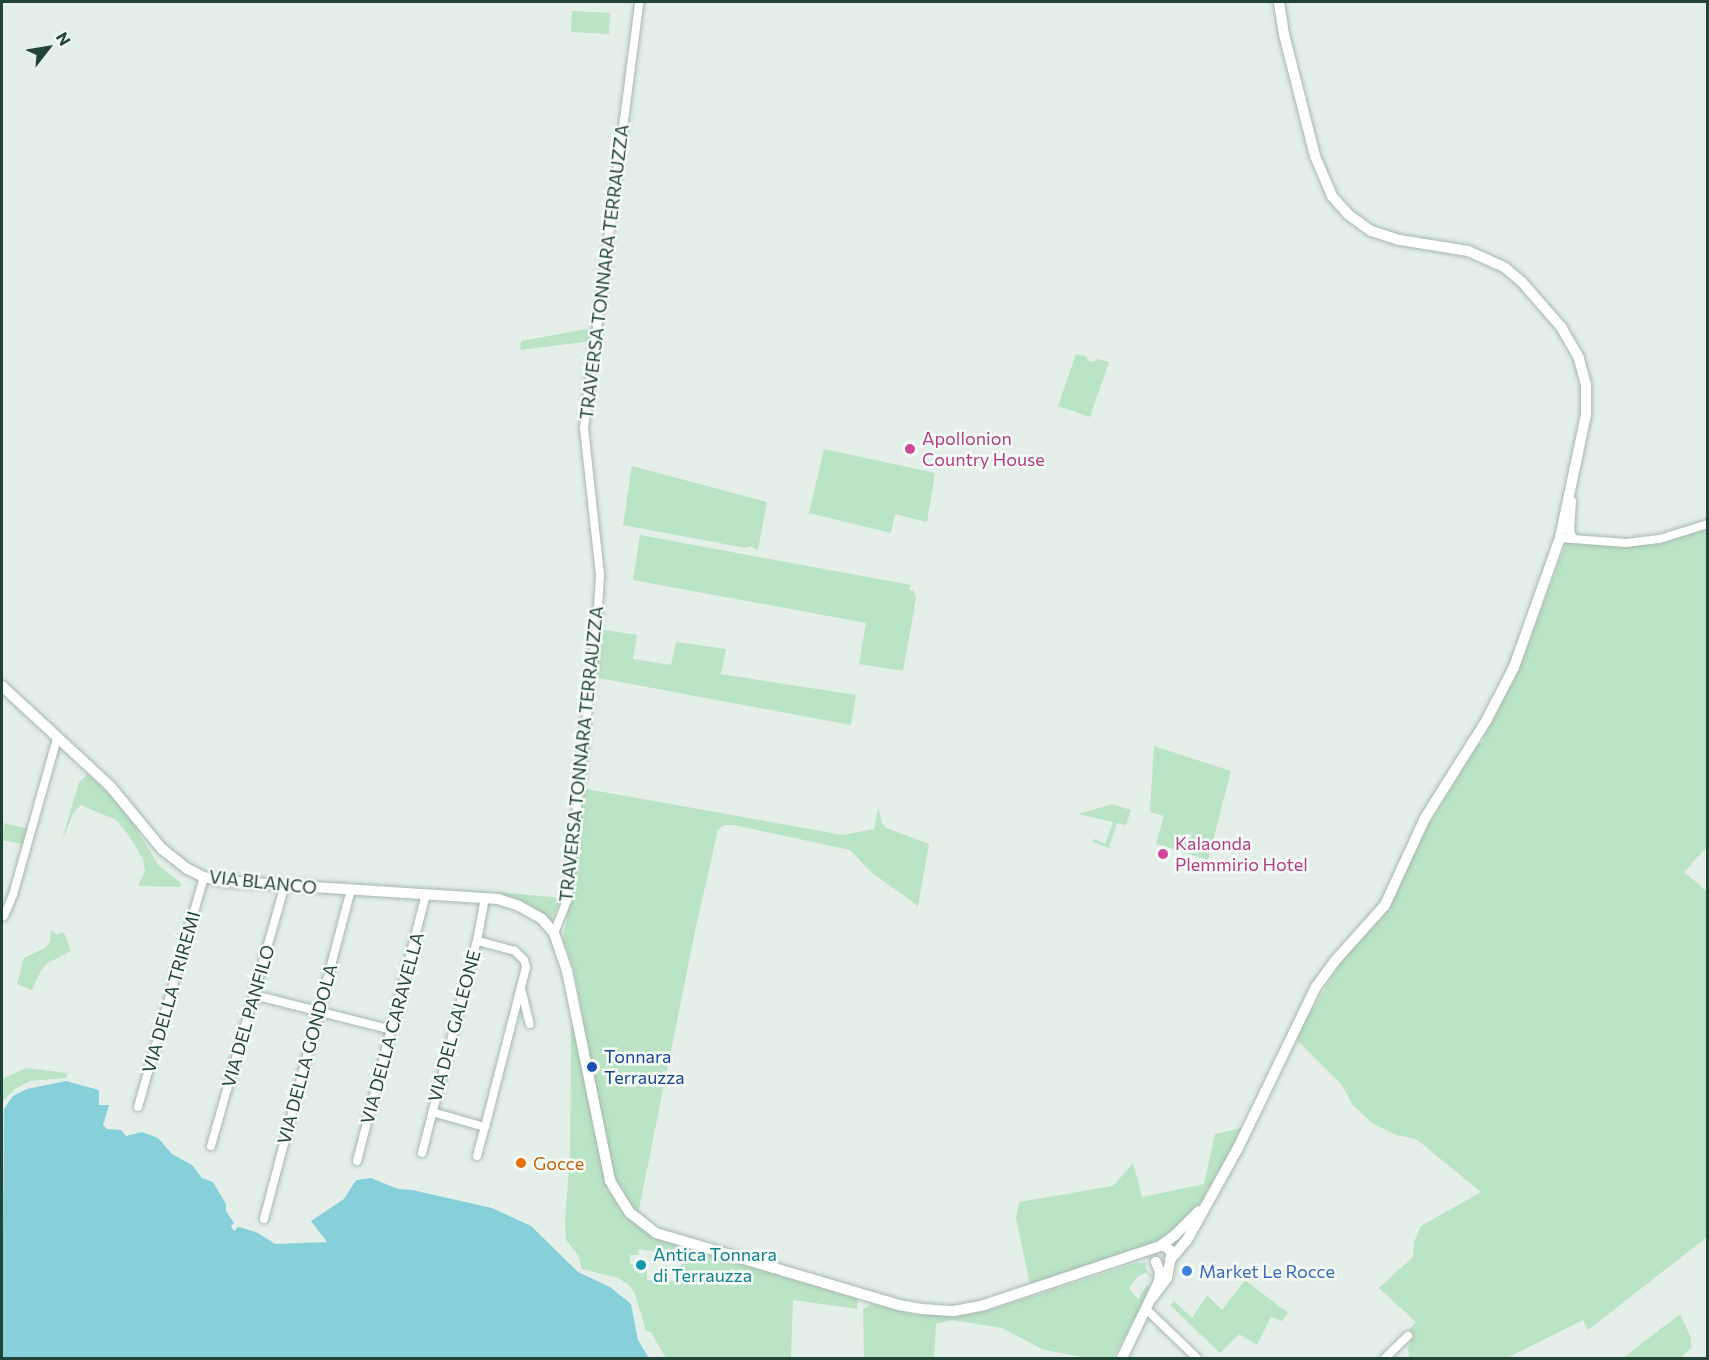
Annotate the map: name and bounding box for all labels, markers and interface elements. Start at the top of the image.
north arrow [18,18,78,78]
text: N [53,28,75,49]
street label: TRAVERSA TONNARA TERRAUZZA [575,123,633,421]
place label: Apollonion Country House [922,428,1045,470]
marker: Apollonion Country House [903,442,917,456]
street label: TRAVERSA TONNARA TERRAUZZA [555,605,607,903]
place label: Kalaonda Plemmirio Hotel [1175,833,1308,876]
marker: Kalaonda Plemmirio Hotel [1156,847,1170,861]
street label: VIA BLANCO [208,866,318,898]
street label: VIA DELLA TRIREMI [138,909,204,1075]
street label: VIA DELLA CARAVELLA [356,930,428,1126]
street label: VIA DEL PANFILO [217,942,279,1090]
street label: VIA DEL GALEONE [423,948,485,1104]
street label: VIA DELLA GONDOLA [273,961,341,1147]
place label: Tonnara Terrauzza [604,1046,685,1088]
marker: Tonnara Terrauzza [585,1060,599,1074]
place label: Gocce [533,1152,584,1174]
marker: Gocce [514,1156,528,1170]
place label: Antica Tonnara di Terrauzza [653,1244,777,1286]
marker: Antica Tonnara di Terrauzza [634,1258,648,1272]
place label: Market Le Rocce [1199,1260,1335,1282]
marker: Market Le Rocce [1180,1264,1194,1278]

